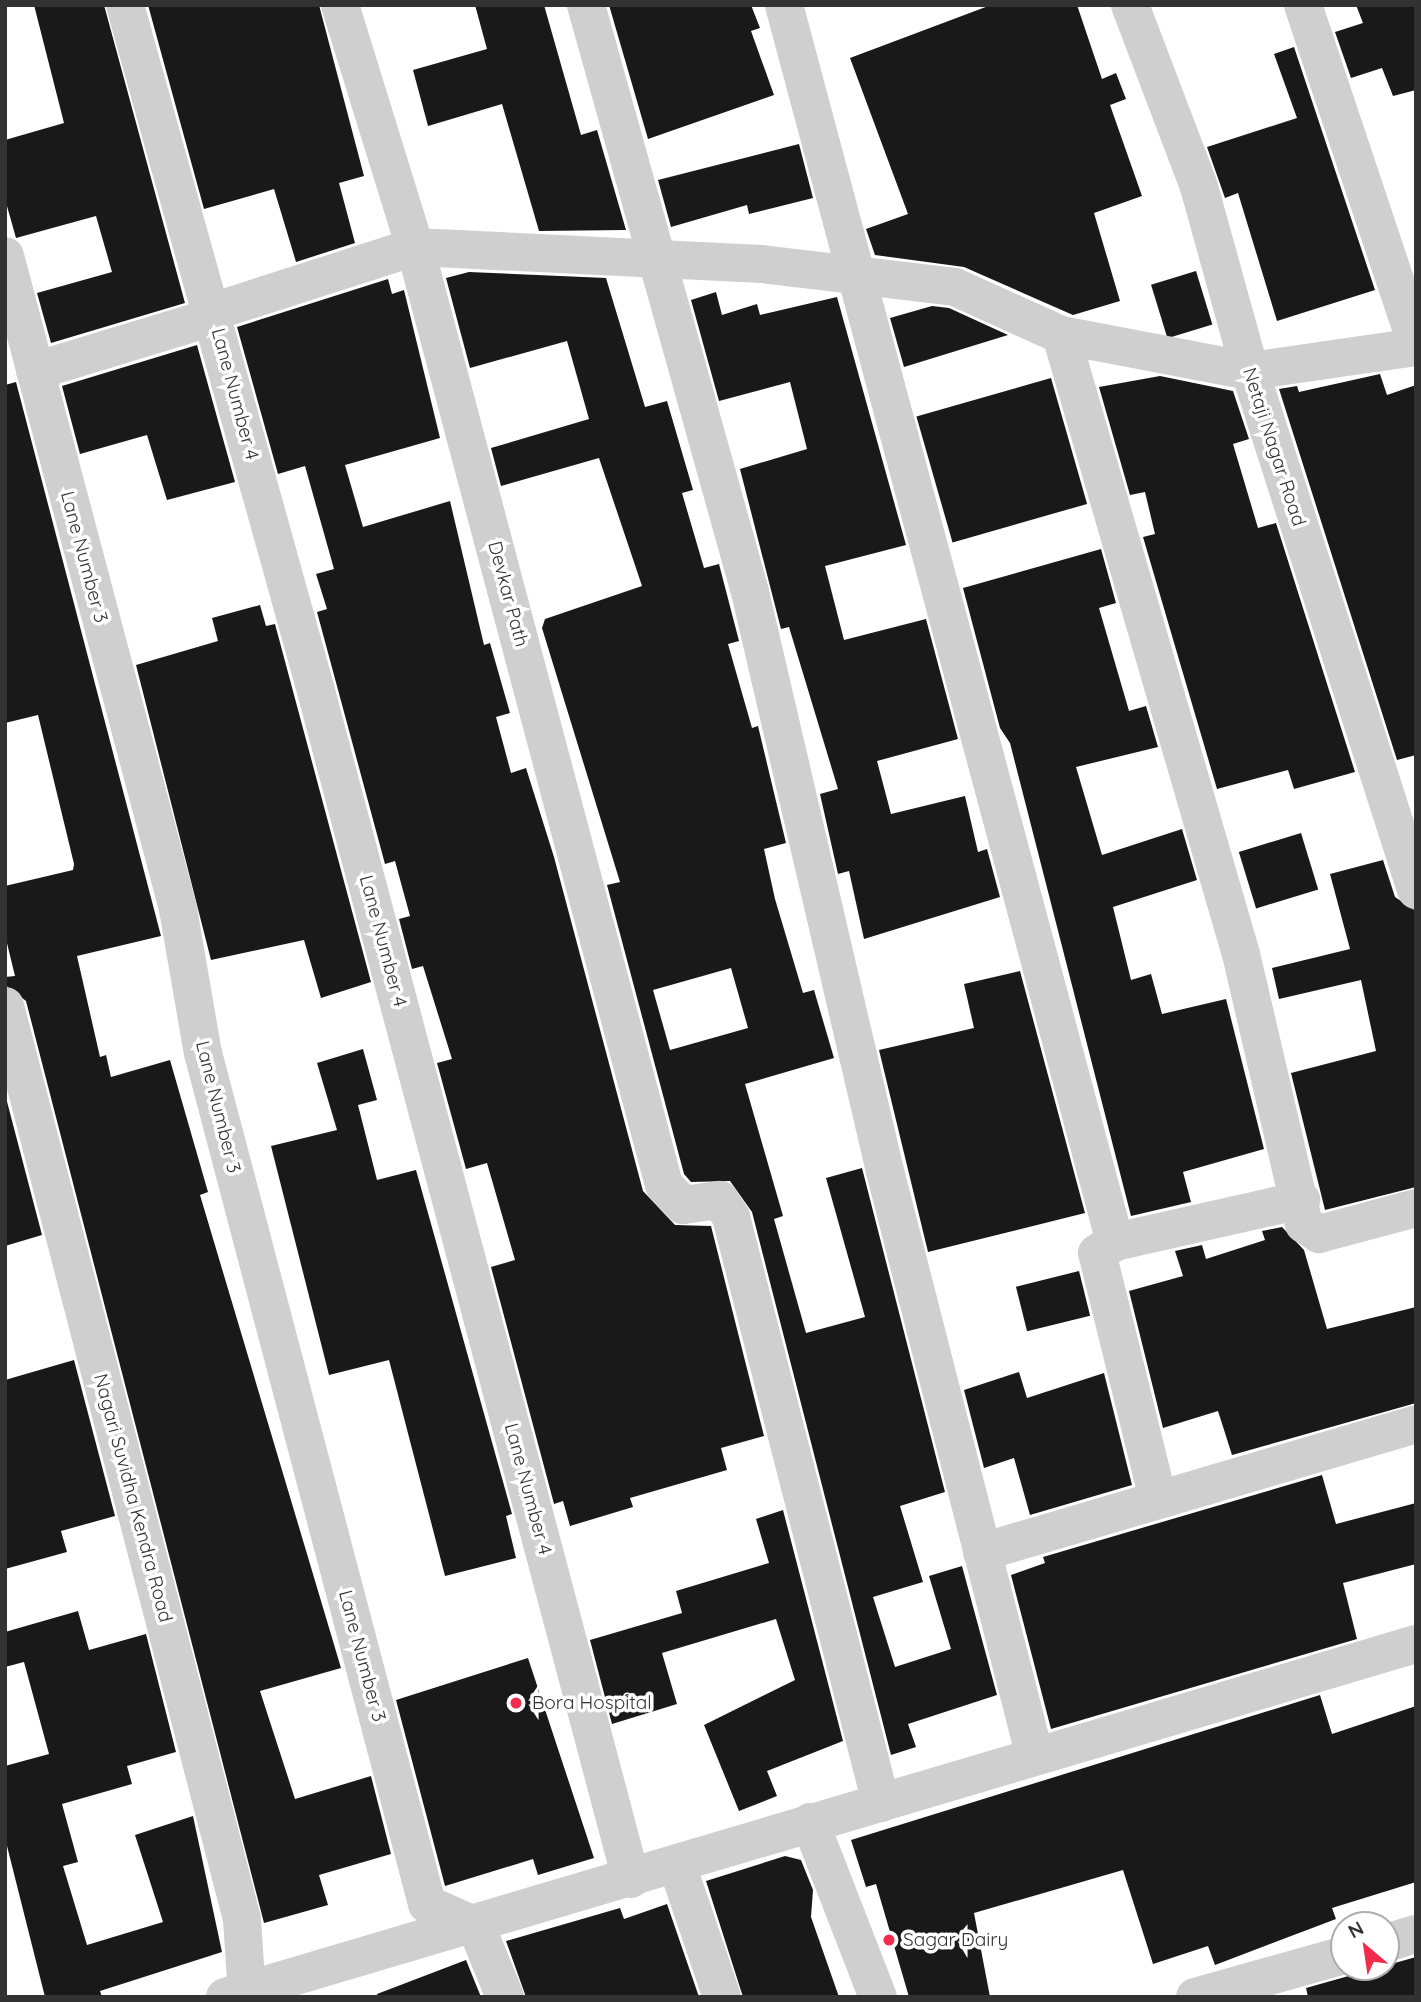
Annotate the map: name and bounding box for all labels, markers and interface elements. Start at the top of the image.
street label: Lane Number 4 [206,326,264,462]
street label: Netaji Nagar Road [1238,365,1310,529]
street label: Lane Number 3 [55,489,113,625]
street label: Devkar Path [483,539,533,649]
street label: Lane Number 4 [354,873,412,1009]
street label: Lane Number 3 [191,1039,245,1175]
street label: Nagari Suvidha Kendra Road [89,1371,177,1625]
street label: Lane Number 4 [499,1421,557,1557]
street label: Lane Number 3 [333,1588,391,1724]
place label: Bora Hospital [532,1692,652,1714]
marker: Bora Hospital [506,1693,526,1713]
north arrow [1330,1911,1400,1981]
text: N [1344,1916,1368,1943]
place label: Sagar Dairy [903,1929,1008,1951]
marker: Sagar Dairy [881,1932,897,1948]

